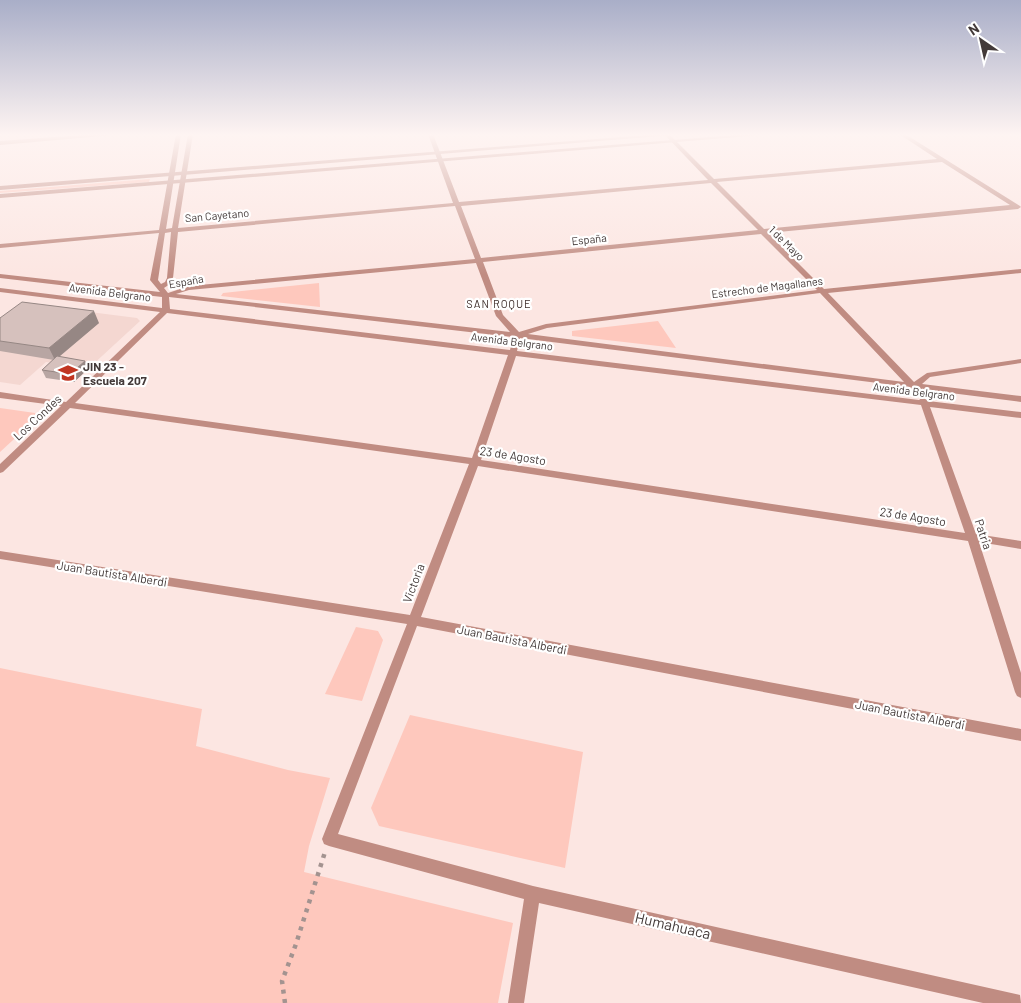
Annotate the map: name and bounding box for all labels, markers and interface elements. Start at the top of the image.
north arrow [956,15,1006,65]
text: N [965,19,982,38]
street label: San Cayetano [184,206,250,224]
street label: 1 de Mayo [767,223,807,263]
street label: España [571,231,607,247]
street label: España [168,272,204,290]
street label: Estrecho de Magallanes [711,274,823,300]
street label: Avenida Belgrano [68,281,152,303]
district label: SAN ROQUE [466,297,532,310]
street label: Avenida Belgrano [470,330,554,352]
place label: JIN 23 - Escuela 207 [83,359,147,387]
school or university icon: JIN 23 - Escuela 207 [57,362,79,384]
street label: Avenida Belgrano [872,380,956,402]
street label: Los Condes [10,391,64,443]
street label: 23 de Agosto [479,443,547,467]
street label: 23 de Agosto [879,504,947,528]
street label: Patria [973,517,995,551]
street label: Juan Bautista Alberdi [56,557,168,589]
street label: Victoria [399,562,427,604]
street label: Juan Bautista Alberdi [456,622,568,656]
street label: Juan Bautista Alberdi [854,697,966,731]
street label: Humahuaca [633,908,713,942]

